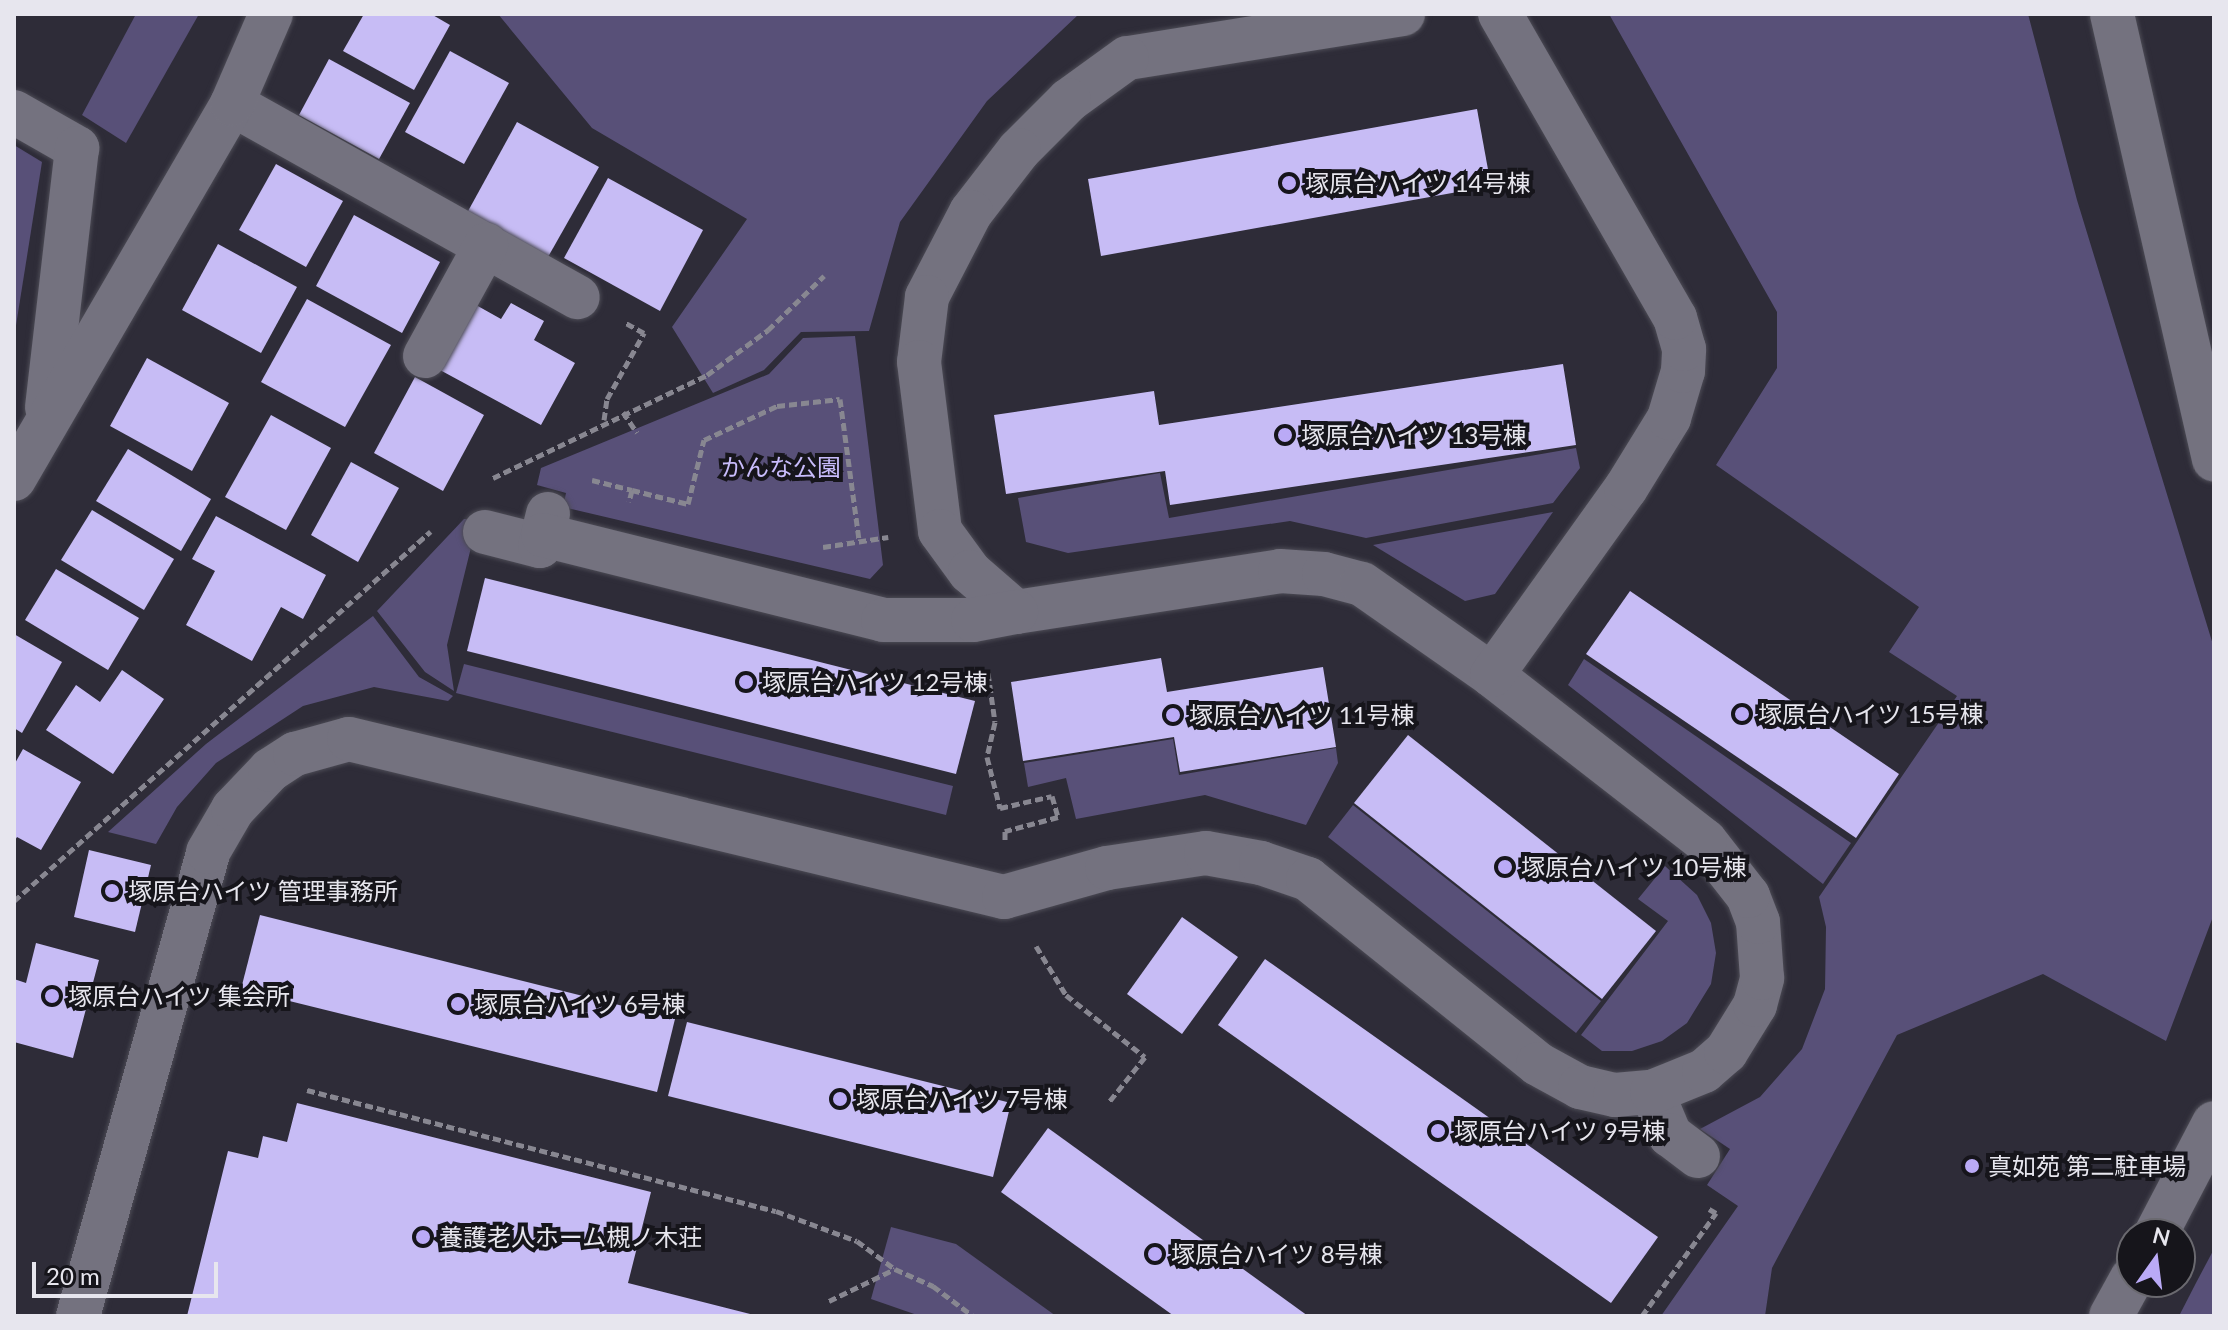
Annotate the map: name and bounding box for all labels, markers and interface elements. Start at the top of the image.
place label: 塚原台ハイツ 14号棟 [1305,169,1531,197]
marker: 塚原台ハイツ 14号棟 [1280,174,1298,192]
place label: 塚原台ハイツ 13号棟 [1301,421,1527,449]
marker: 塚原台ハイツ 13号棟 [1276,426,1294,444]
park label: かんな公園 [721,453,841,481]
place label: 塚原台ハイツ 12号棟 [762,668,988,696]
marker: 塚原台ハイツ 12号棟 [737,673,755,691]
place label: 塚原台ハイツ 15号棟 [1758,700,1984,728]
place label: 塚原台ハイツ 11号棟 [1189,701,1415,729]
marker: 塚原台ハイツ 15号棟 [1733,705,1751,723]
marker: 塚原台ハイツ 11号棟 [1164,706,1182,724]
place label: 塚原台ハイツ 10号棟 [1521,853,1747,881]
marker: 塚原台ハイツ 10号棟 [1496,858,1514,876]
place label: 塚原台ハイツ 管理事務所 [128,877,398,905]
marker: 塚原台ハイツ 管理事務所 [103,882,121,900]
place label: 塚原台ハイツ 集会所 [68,982,290,1010]
marker: 塚原台ハイツ 集会所 [43,987,61,1005]
place label: 塚原台ハイツ 6号棟 [474,990,686,1018]
marker: 塚原台ハイツ 6号棟 [449,995,467,1013]
place label: 塚原台ハイツ 7号棟 [856,1085,1068,1113]
marker: 塚原台ハイツ 7号棟 [831,1090,849,1108]
place label: 塚原台ハイツ 9号棟 [1454,1117,1666,1145]
marker: 塚原台ハイツ 9号棟 [1429,1122,1447,1140]
place label: 真如苑 第二駐車場 [1988,1152,2186,1180]
marker: 真如苑 第二駐車場 [1963,1157,1981,1175]
north arrow [2116,1218,2196,1298]
text: N [2150,1221,2173,1251]
place label: 養護老人ホーム槻ノ木荘 [439,1223,703,1251]
marker: 養護老人ホーム槻ノ木荘 [414,1228,432,1246]
place label: 塚原台ハイツ 8号棟 [1171,1240,1383,1268]
marker: 塚原台ハイツ 8号棟 [1146,1245,1164,1263]
scale bar [36,1246,222,1296]
text: 20 m [46,1261,100,1290]

